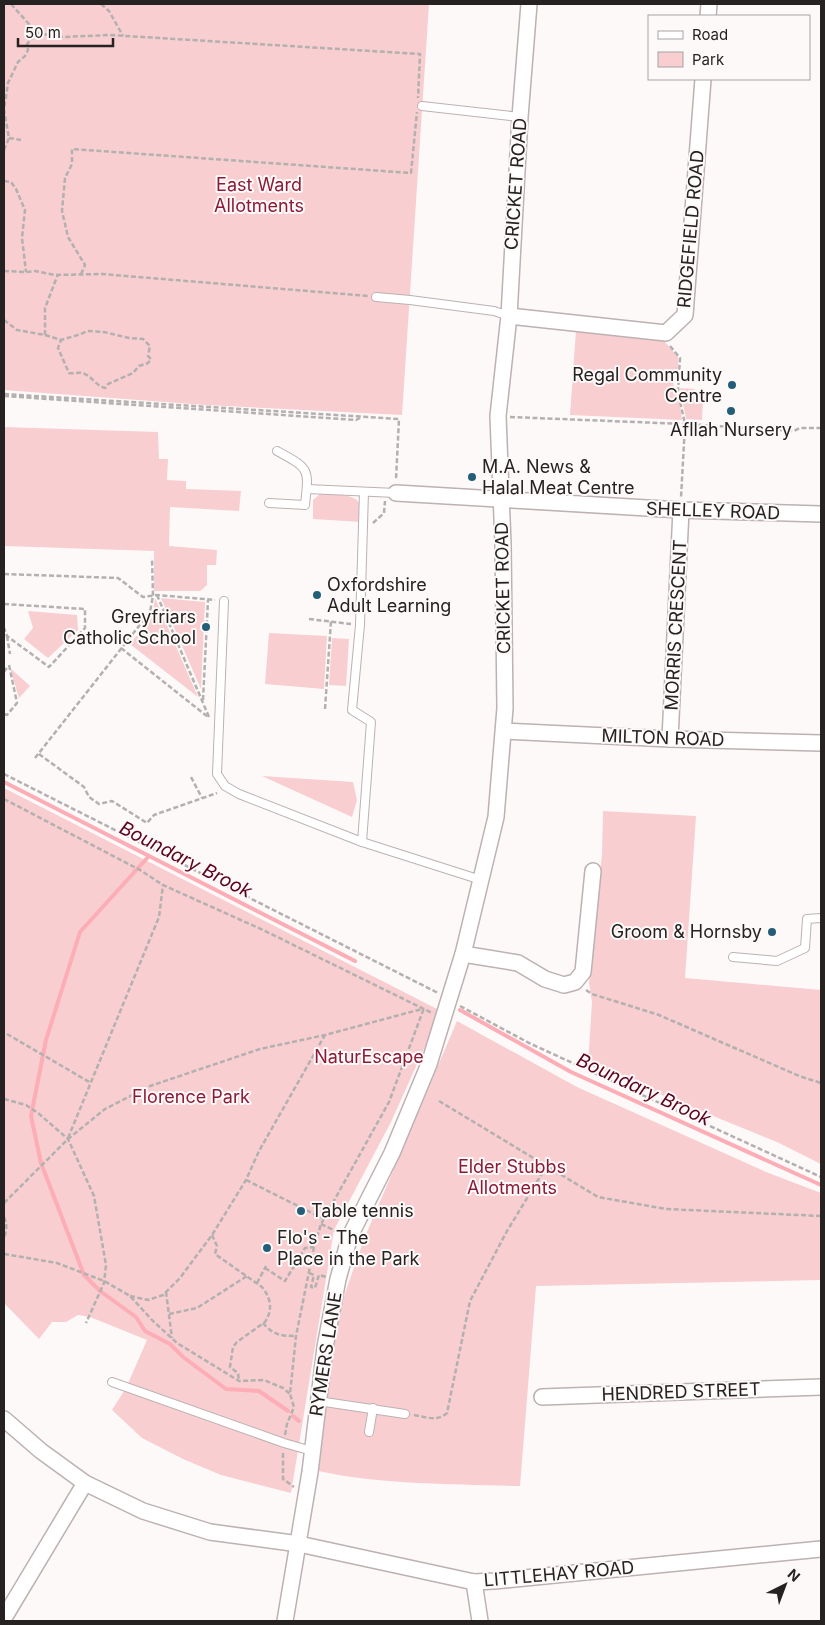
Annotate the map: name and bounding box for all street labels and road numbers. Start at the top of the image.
street label: CRICKET ROAD [500,117,531,251]
street label: RIDGEFIELD ROAD [673,149,708,309]
street label: SHELLEY ROAD [646,498,781,523]
street label: CRICKET ROAD [491,522,514,654]
street label: MORRIS CRESCENT [661,539,690,711]
street label: MILTON ROAD [601,725,725,750]
street label: RYMERS LANE [305,1290,346,1418]
street label: HENDRED STREET [601,1378,761,1405]
street label: LITTLEHAY ROAD [483,1556,635,1591]

